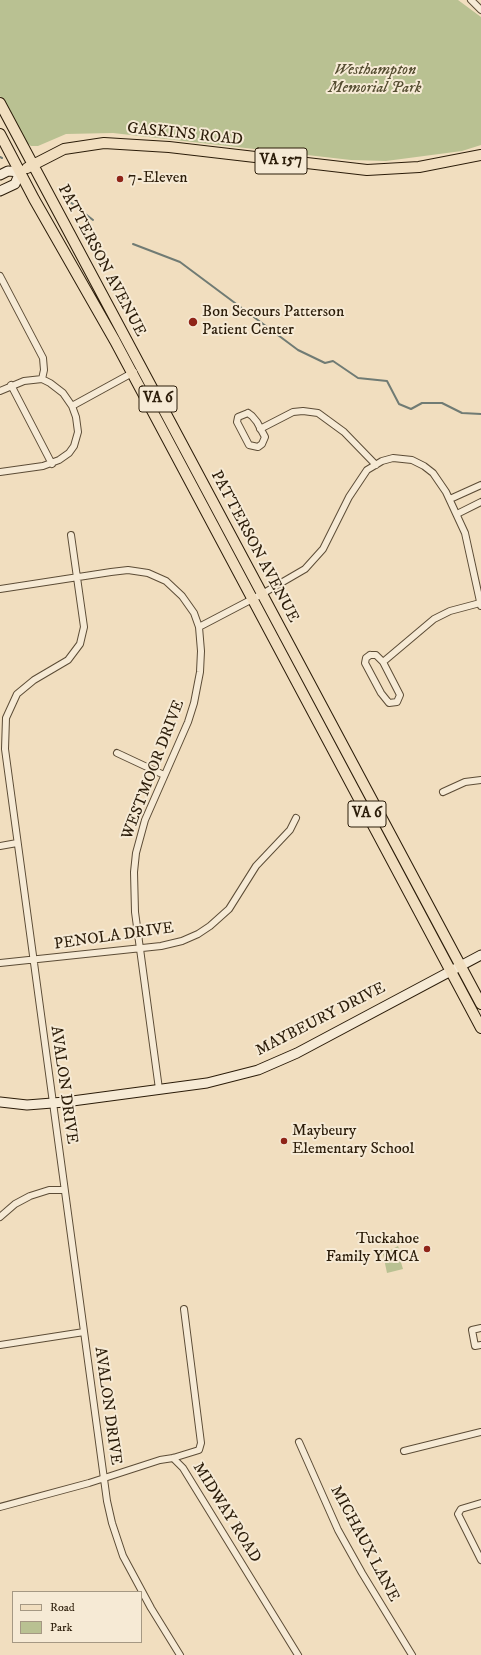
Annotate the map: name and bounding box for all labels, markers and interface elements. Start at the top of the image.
park label: Westhampton Memorial Park [329,61,421,99]
street label: GASKINS ROAD [126,119,244,151]
road number: VA 157 [255,148,307,174]
place label: 7-Eleven [128,169,188,189]
marker: 7-Eleven [115,174,125,184]
street label: PATTERSON AVENUE [53,182,149,340]
place label: Bon Secours Patterson Patient Center [202,303,344,341]
marker: Bon Secours Patterson Patient Center [187,316,199,328]
road number: VA 6 [139,386,177,412]
street label: PATTERSON AVENUE [206,468,302,626]
street label: WESTMOOR DRIVE [119,697,189,843]
road number: VA 6 [348,801,386,827]
street label: PENOLA DRIVE [53,919,175,955]
street label: MAYBEURY DRIVE [253,979,389,1061]
street label: AVALON DRIVE [45,1025,81,1145]
place label: Maybeury Elementary School [292,1122,414,1160]
marker: Maybeury Elementary School [279,1136,289,1146]
place label: Tuckahoe Family YMCA [326,1230,419,1268]
marker: Tuckahoe Family YMCA [422,1244,432,1254]
street label: AVALON DRIVE [89,1346,125,1466]
street label: MIDWAY ROAD [188,1459,264,1567]
street label: MICHAUX LANE [325,1483,403,1605]
legend [12,1591,142,1643]
text: Road [50,1600,75,1615]
text: Park [50,1620,72,1635]

